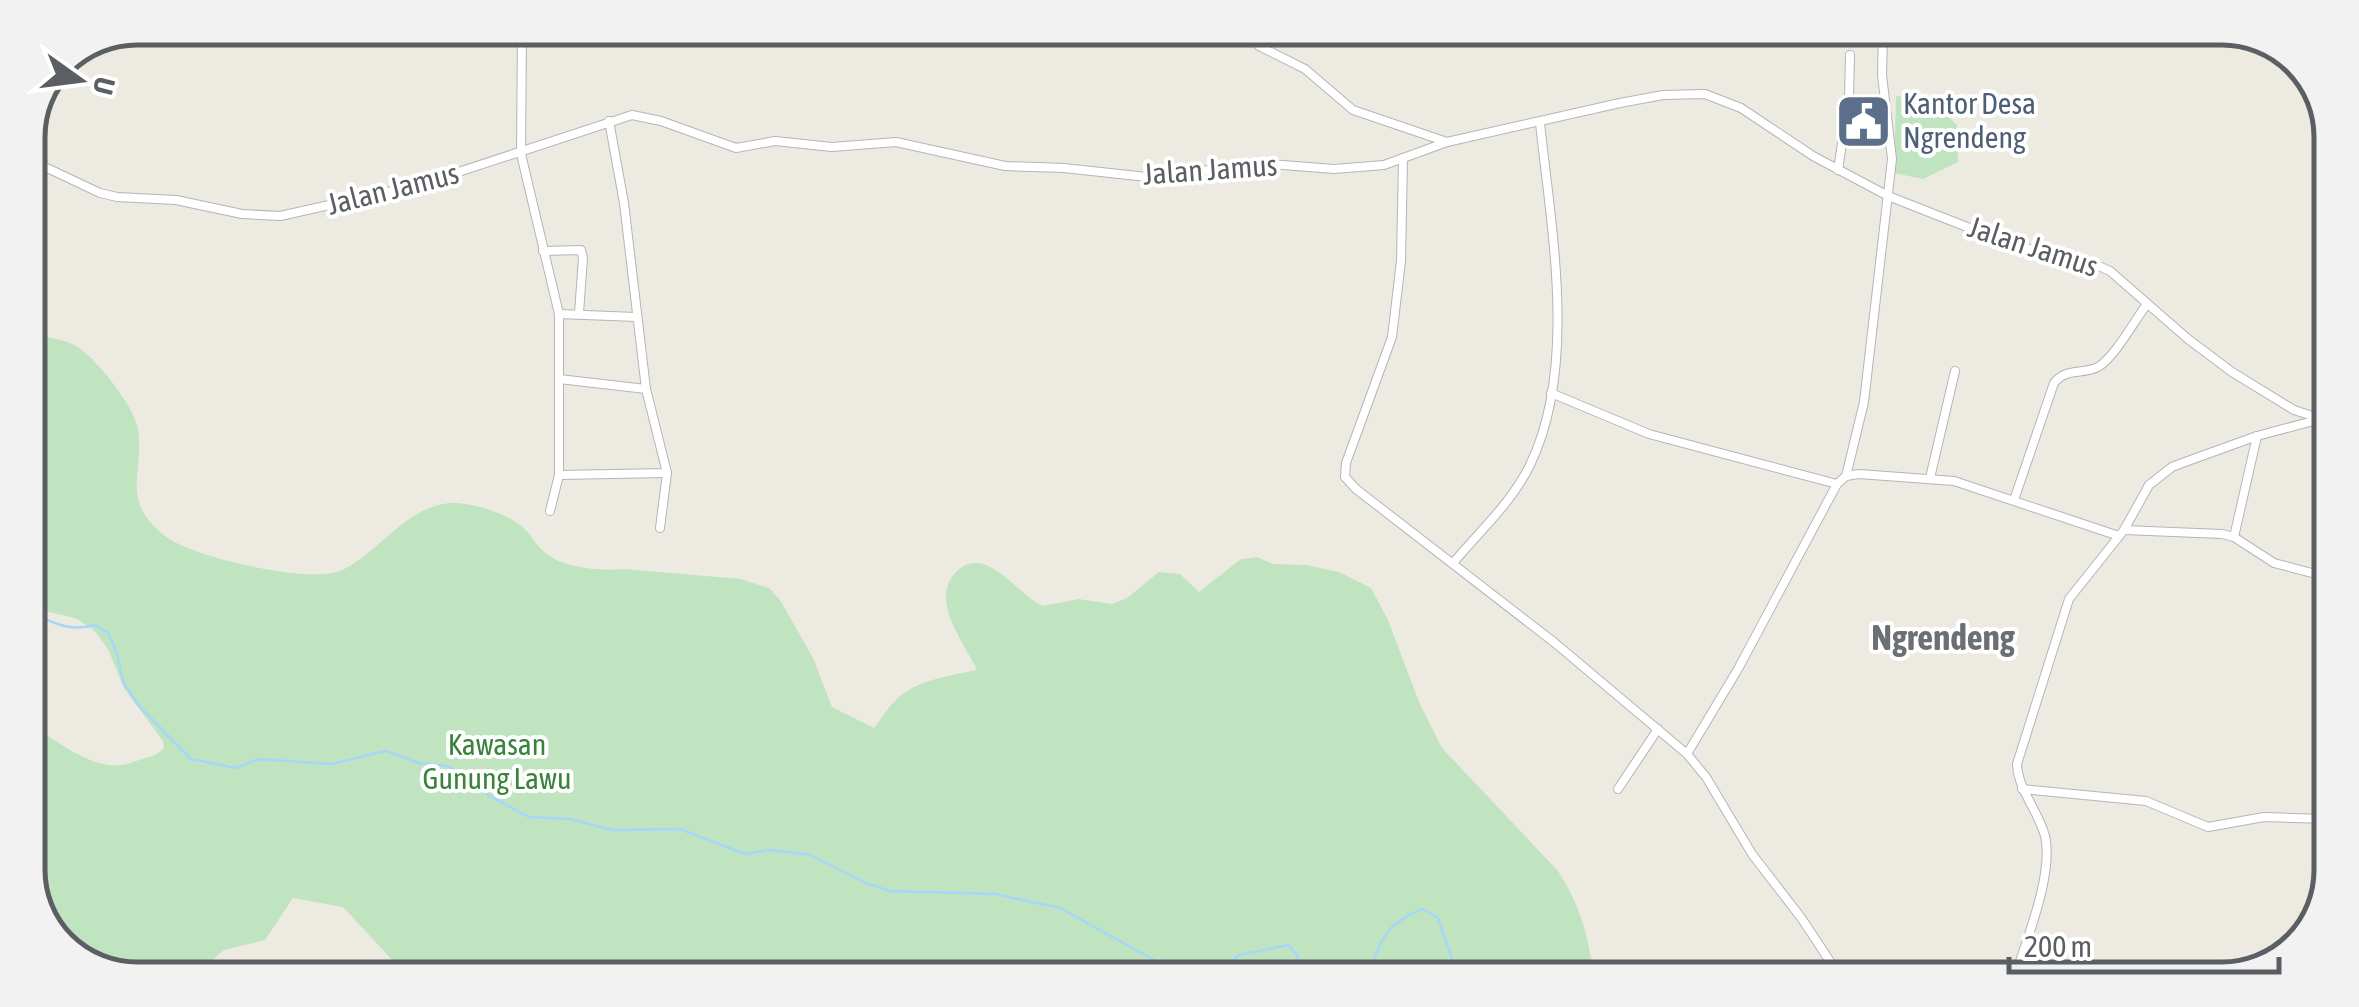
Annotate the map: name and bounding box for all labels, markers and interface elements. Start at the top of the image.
north arrow [30,30,130,130]
text: U [87,74,122,98]
place label: Kantor Desa Ngrendeng [1903,86,2036,154]
public building icon: Kantor Desa Ngrendeng [1834,91,1894,151]
street label: Jalan Jamus [1142,147,1278,191]
street label: Jalan Jamus [323,155,462,221]
street label: Jalan Jamus [1964,209,2102,283]
district label: Ngrendeng [1871,617,2016,657]
park label: Kawasan Gunung Lawu [423,727,571,795]
scale bar [2009,912,2279,974]
text: 200 m [2024,929,2092,963]

